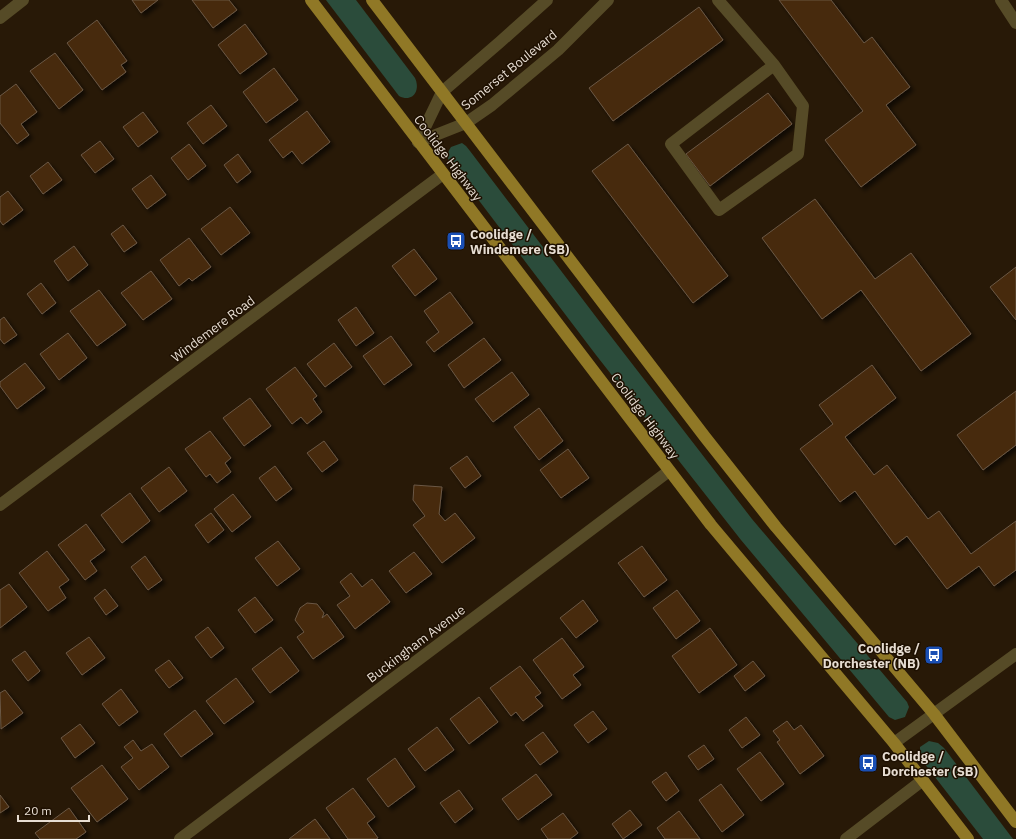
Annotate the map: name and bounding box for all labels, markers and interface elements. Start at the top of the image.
street label: Somerset Boulevard [458,26,560,114]
street label: Coolidge Highway [410,111,486,205]
place label: Coolidge / Windemere (SB) [470,226,569,258]
bus stop icon: Coolidge / Windemere (SB) [445,230,467,252]
street label: Windemere Road [168,292,258,366]
street label: Coolidge Highway [607,369,683,463]
street label: Buckingham Avenue [363,601,469,687]
place label: Coolidge / Dorchester (NB) [823,640,920,672]
bus stop icon: Coolidge / Dorchester (NB) [923,644,945,666]
place label: Coolidge / Dorchester (SB) [882,748,978,780]
bus stop icon: Coolidge / Dorchester (SB) [857,752,879,774]
scale bar [18,797,89,823]
text: 20 m [24,803,52,818]

